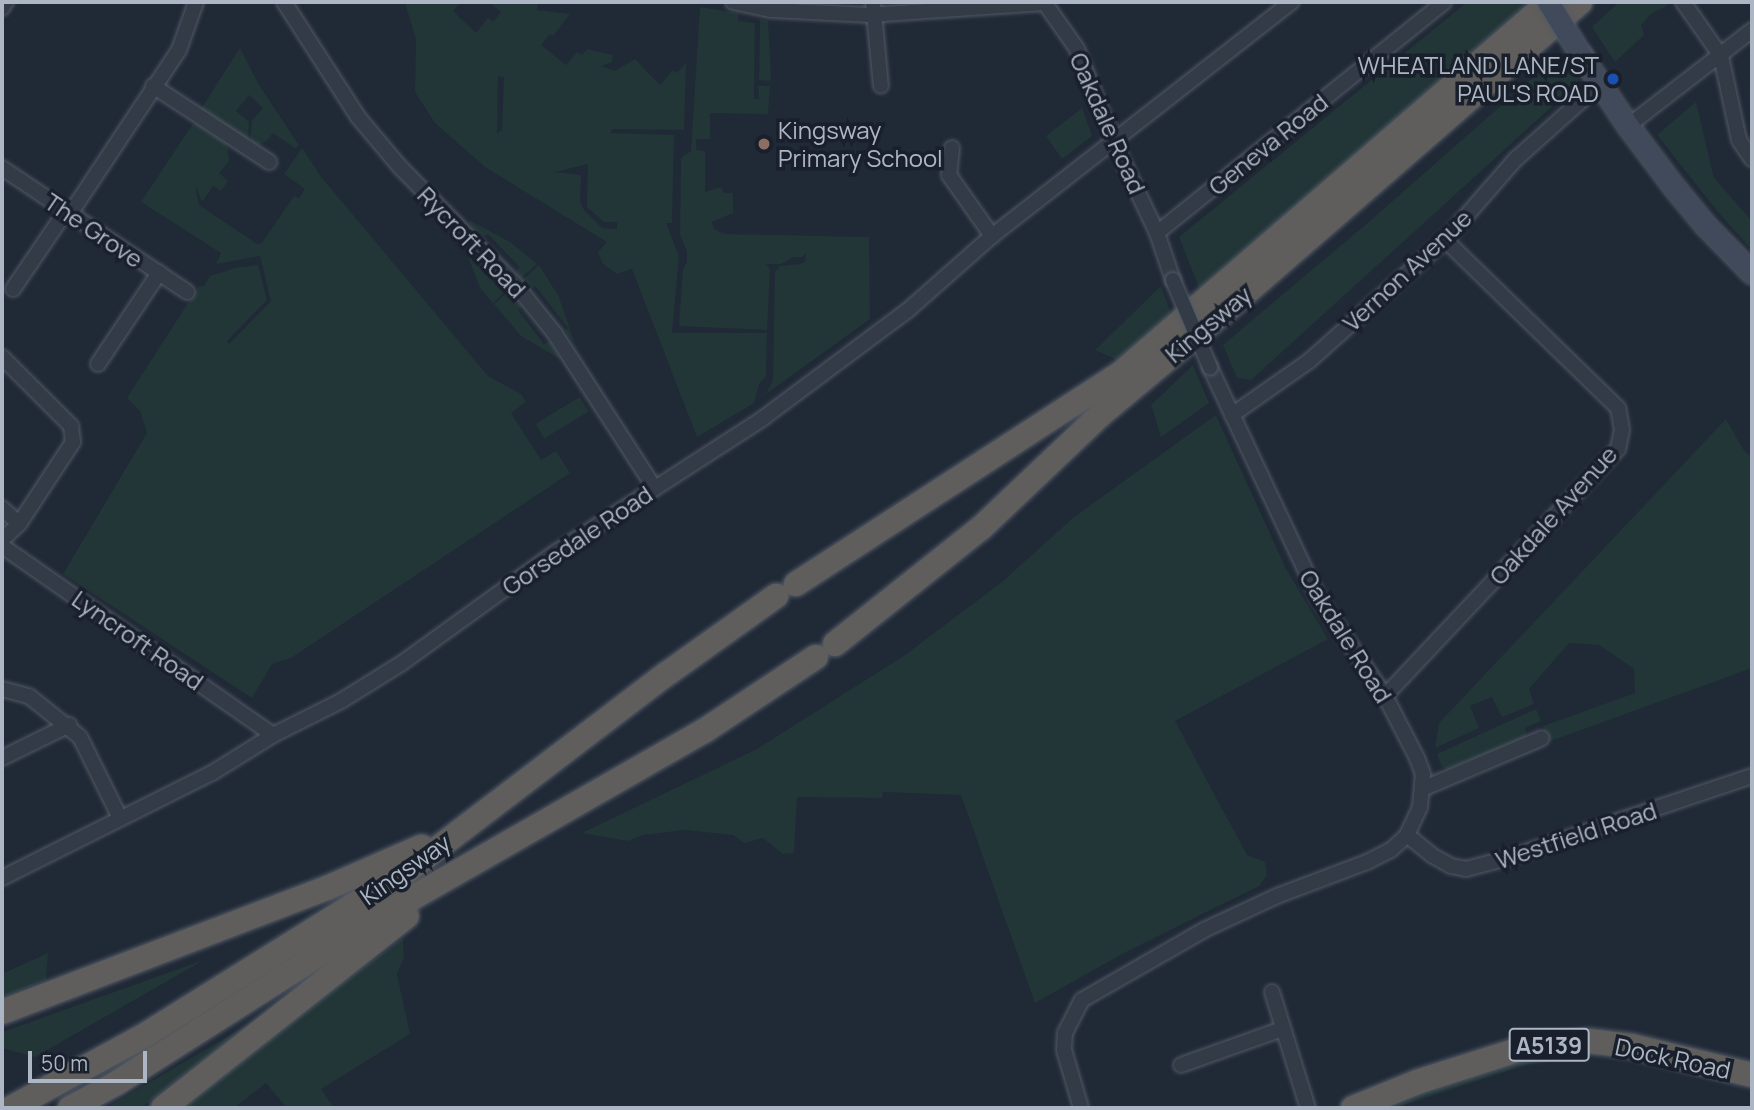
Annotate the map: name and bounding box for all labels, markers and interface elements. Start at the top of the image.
street label: Oakdale Road [1064,48,1152,198]
place label: WHEATLAND LANE/ST PAUL'S ROAD [1358,51,1599,107]
marker: WHEATLAND LANE/ST PAUL'S ROAD [1605,71,1621,87]
street label: Geneva Road [1203,87,1333,201]
place label: Kingsway Primary School [778,116,943,172]
marker: Kingsway Primary School [756,136,772,152]
street label: Rycroft Road [412,181,532,303]
street label: The Grove [39,187,149,273]
street label: Vernon Avenue [1337,203,1477,337]
street label: Kingsway [1159,280,1257,368]
street label: Oakdale Avenue [1483,440,1623,590]
street label: Gorsedale Road [496,479,658,601]
street label: Oakdale Road [1294,564,1398,708]
street label: Lyncroft Road [67,584,209,696]
street label: Westfield Road [1492,795,1660,875]
street label: Kingsway [354,828,456,910]
road number: A5139 [1507,1026,1591,1064]
street label: Dock Road [1613,1032,1733,1084]
scale bar [32,1036,150,1080]
text: 50 m [41,1049,88,1077]

